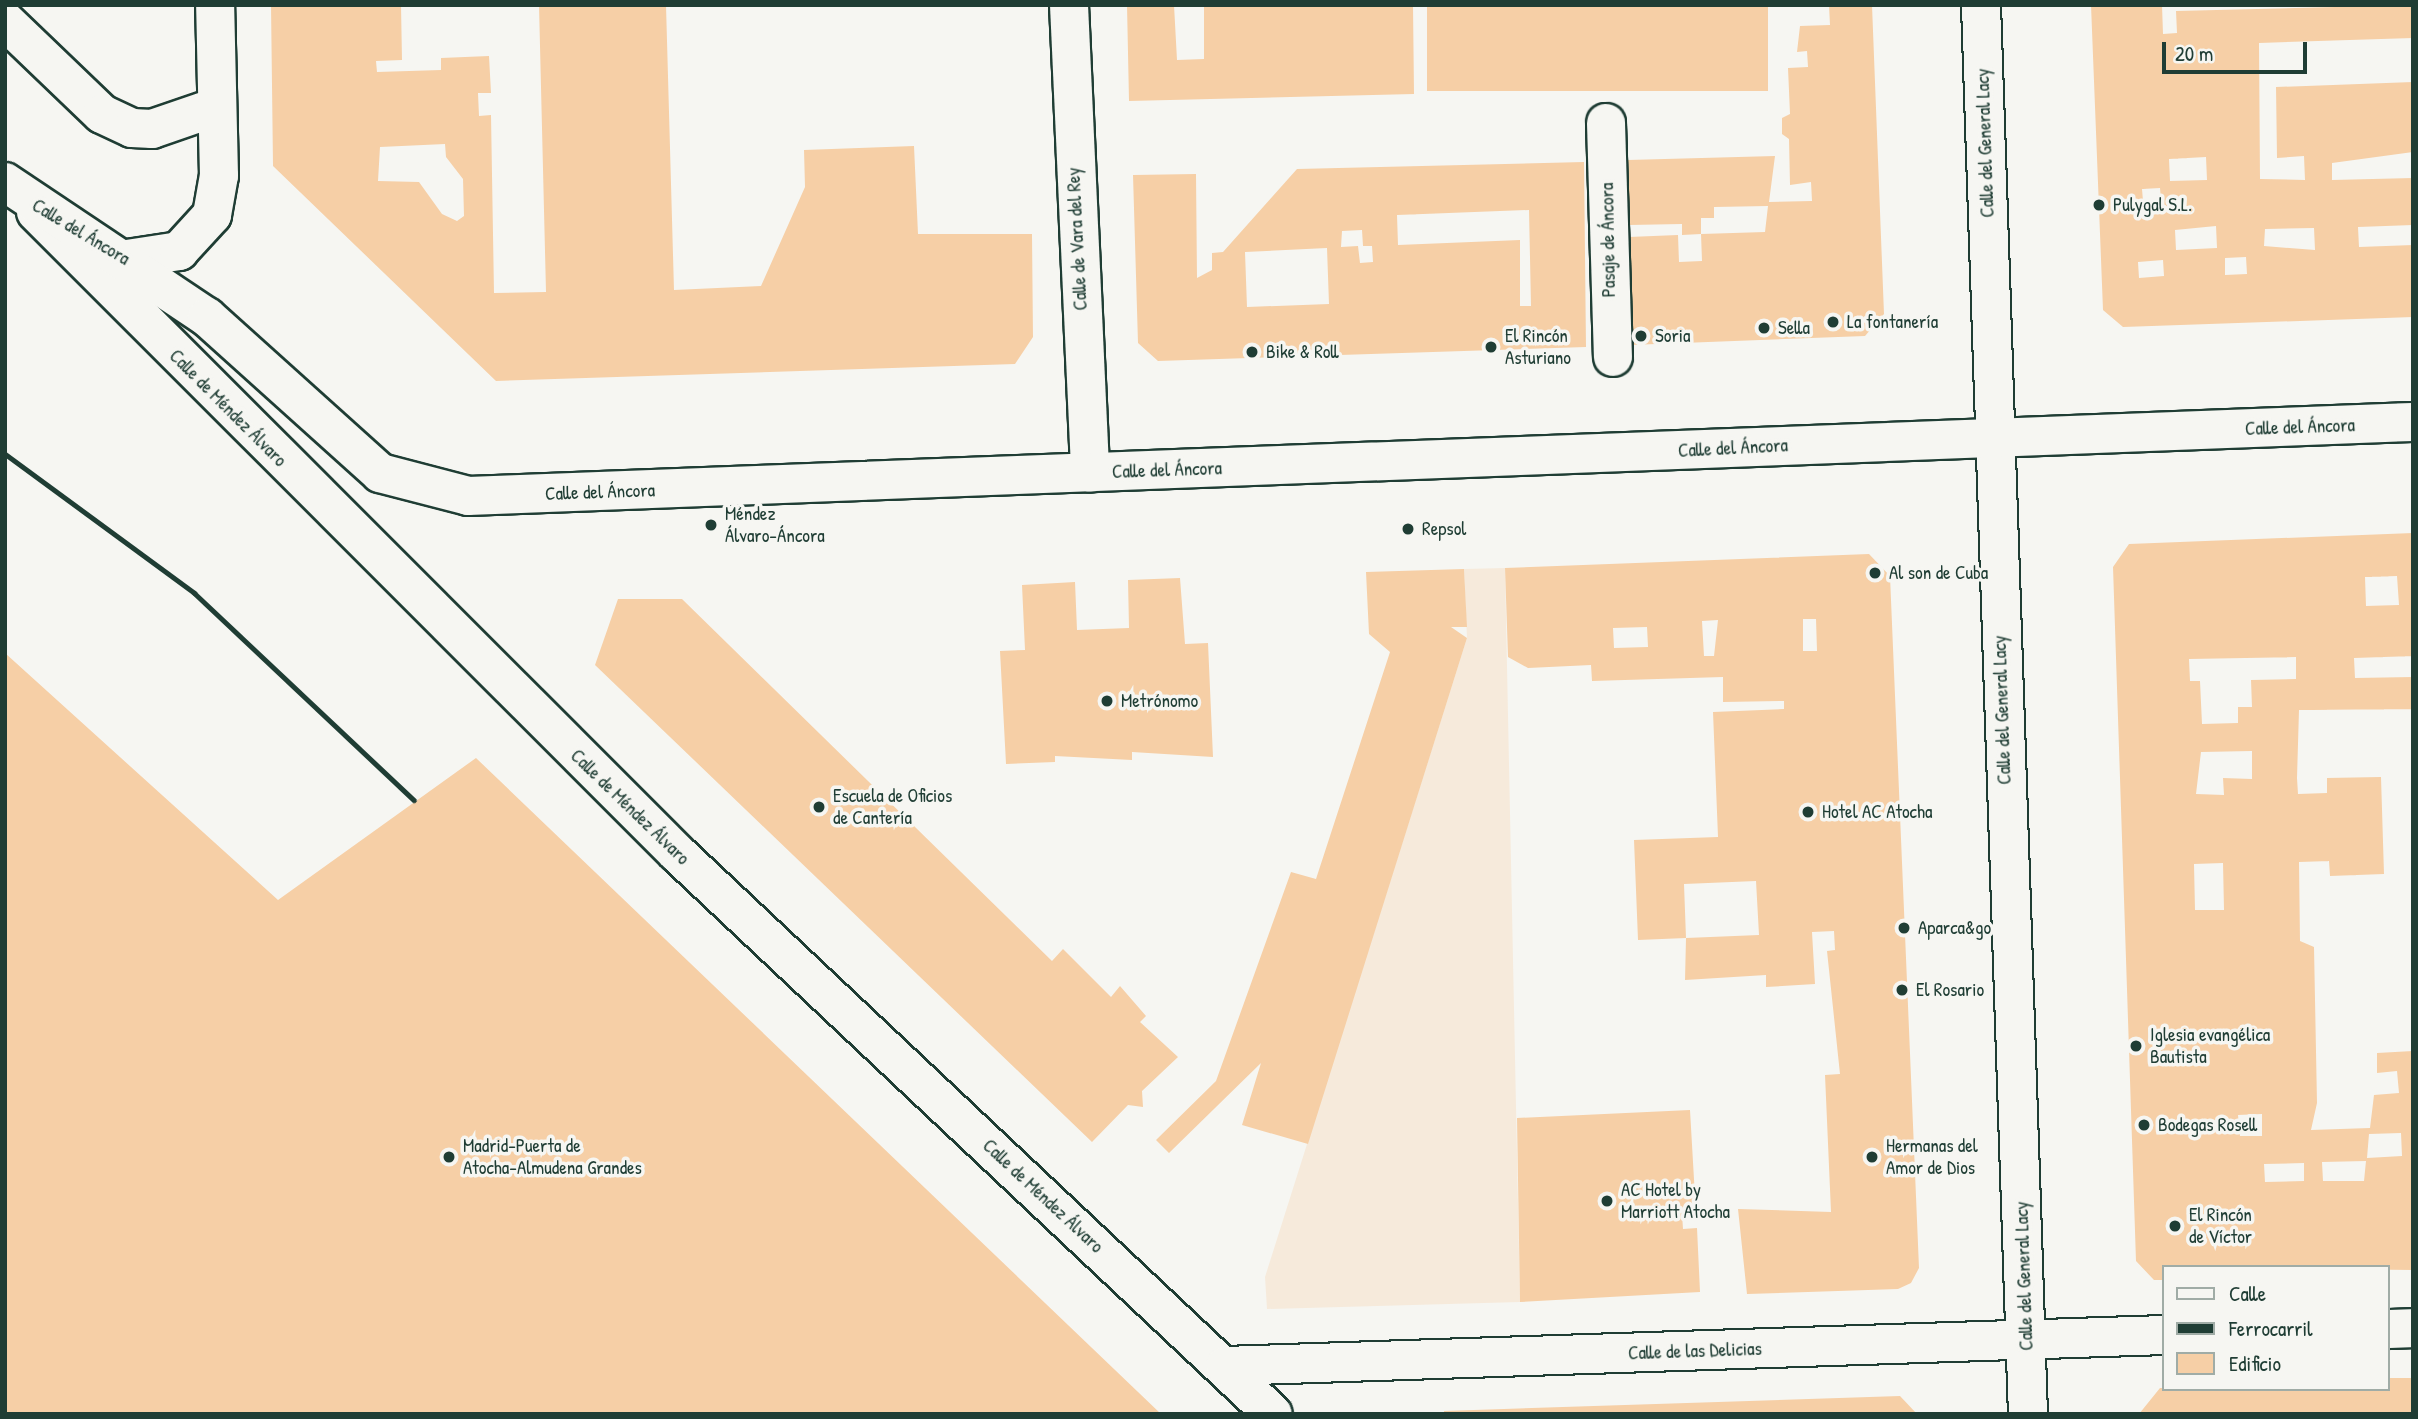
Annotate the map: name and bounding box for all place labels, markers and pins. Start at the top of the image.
place label: Pulygal S.L. [2113,194,2192,216]
marker: Pulygal S.L. [2091,197,2107,213]
place label: La fontanería [1847,311,1938,333]
marker: La fontanería [1825,314,1841,330]
place label: Sella [1778,317,1810,339]
marker: Sella [1756,320,1772,336]
place label: El Rincón Asturiano [1505,325,1571,369]
place label: Soria [1655,325,1690,347]
marker: Soria [1633,328,1649,344]
marker: El Rincón Asturiano [1483,339,1499,355]
place label: Bike & Roll [1266,341,1339,363]
marker: Bike & Roll [1244,344,1260,360]
place label: Méndez Álvaro-Áncora [725,503,825,547]
marker: Méndez Álvaro-Áncora [703,517,719,533]
place label: Repsol [1422,518,1466,540]
marker: Repsol [1400,521,1416,537]
place label: Al son de Cuba [1889,562,1988,584]
marker: Al son de Cuba [1867,565,1883,581]
place label: Metrónomo [1121,690,1198,712]
marker: Metrónomo [1099,693,1115,709]
place label: Escuela de Oficios de Cantería [833,785,952,829]
marker: Escuela de Oficios de Cantería [811,799,827,815]
place label: Hotel AC Atocha [1822,801,1932,823]
marker: Hotel AC Atocha [1800,804,1816,820]
place label: Aparca&go [1918,917,1991,939]
marker: Aparca&go [1896,920,1912,936]
place label: El Rosario [1916,979,1984,1001]
marker: El Rosario [1894,982,1910,998]
place label: Iglesia evangélica Bautista [2150,1024,2270,1068]
marker: Iglesia evangélica Bautista [2128,1038,2144,1054]
place label: Bodegas Rosell [2158,1114,2257,1136]
marker: Bodegas Rosell [2136,1117,2152,1133]
place label: Madrid-Puerta de Atocha-Almudena Grandes [463,1135,642,1179]
place label: Hermanas del Amor de Dios [1886,1135,1978,1179]
marker: Madrid-Puerta de Atocha-Almudena Grandes [441,1149,457,1165]
marker: Hermanas del Amor de Dios [1864,1149,1880,1165]
place label: AC Hotel by Marriott Atocha [1621,1179,1730,1223]
marker: AC Hotel by Marriott Atocha [1599,1193,1615,1209]
place label: El Rincón de Víctor [2189,1204,2252,1248]
marker: El Rincón de Víctor [2167,1218,2183,1234]

